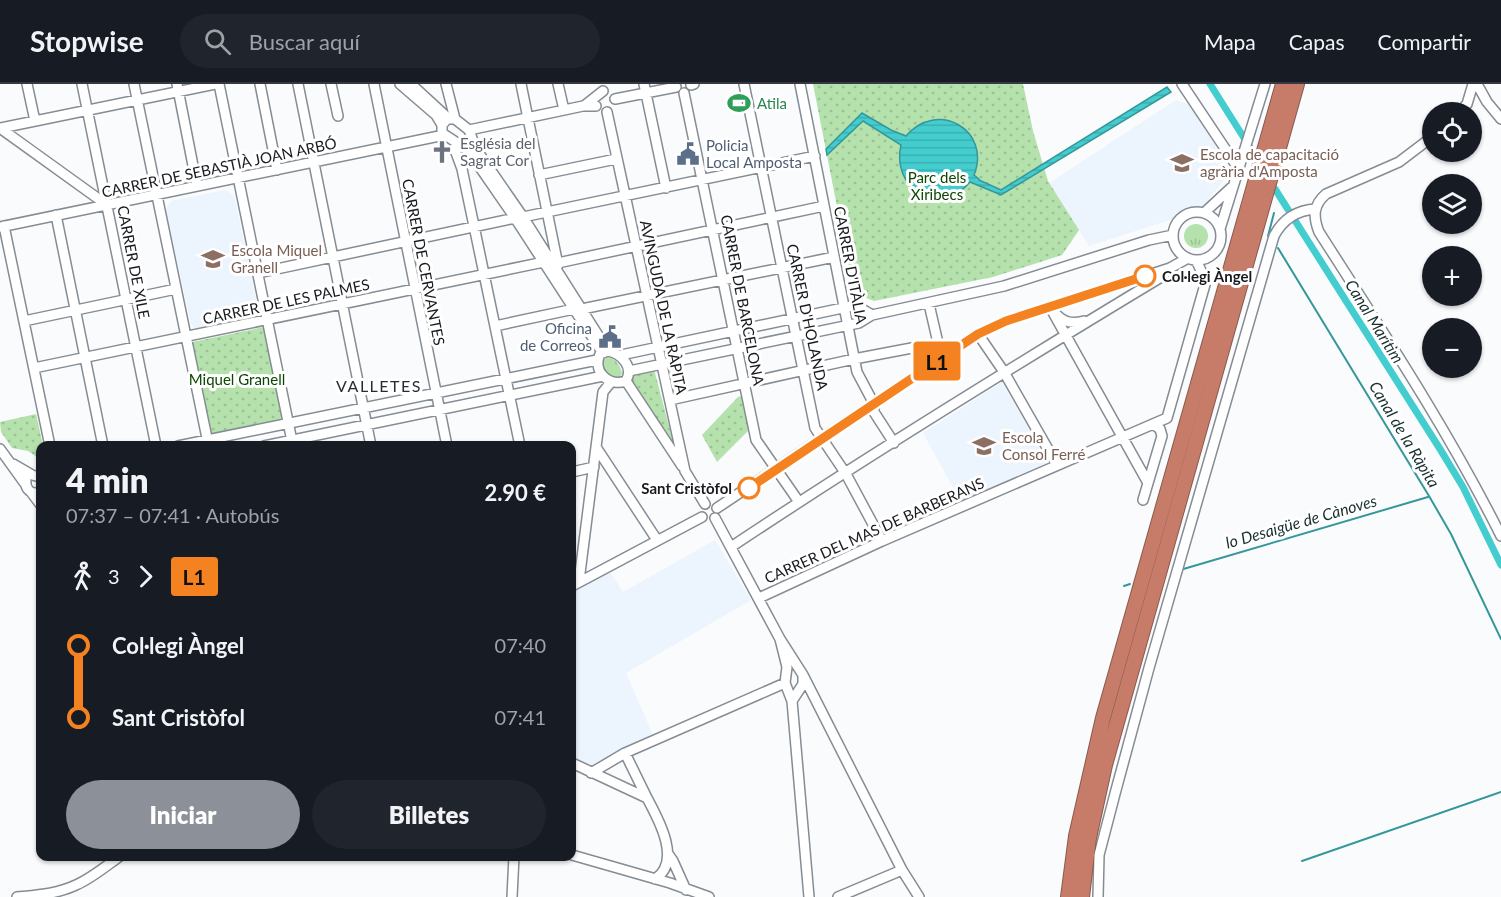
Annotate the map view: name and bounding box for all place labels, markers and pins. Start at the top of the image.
sports icon: Atila [726,90,752,116]
place label: Atila [757,94,787,112]
place label: Església del Sagrat Cor [460,134,536,169]
place label: Policia Local Amposta [706,136,802,171]
church icon: Església del Sagrat Cor [429,139,455,165]
public building icon: Policia Local Amposta [675,141,701,167]
place label: Escola de capacitació agrària d'Amposta [1200,145,1339,180]
school or university icon: Escola de capacitació agrària d'Amposta [1169,150,1195,176]
place label: Escola Miquel Granell [231,241,322,276]
school or university icon: Escola Miquel Granell [200,246,226,272]
marker: Col·legi Àngel [1134,265,1156,287]
place label: Col·legi Àngel [1162,267,1252,285]
place label: Oficina de Correos [520,319,592,354]
public building icon: Oficina de Correos [597,324,623,350]
place label: Escola Consol Ferré [1002,428,1085,463]
school or university icon: Escola Consol Ferré [971,433,997,459]
marker: Sant Cristòfol [738,477,760,499]
place label: Sant Cristòfol [641,479,732,497]

